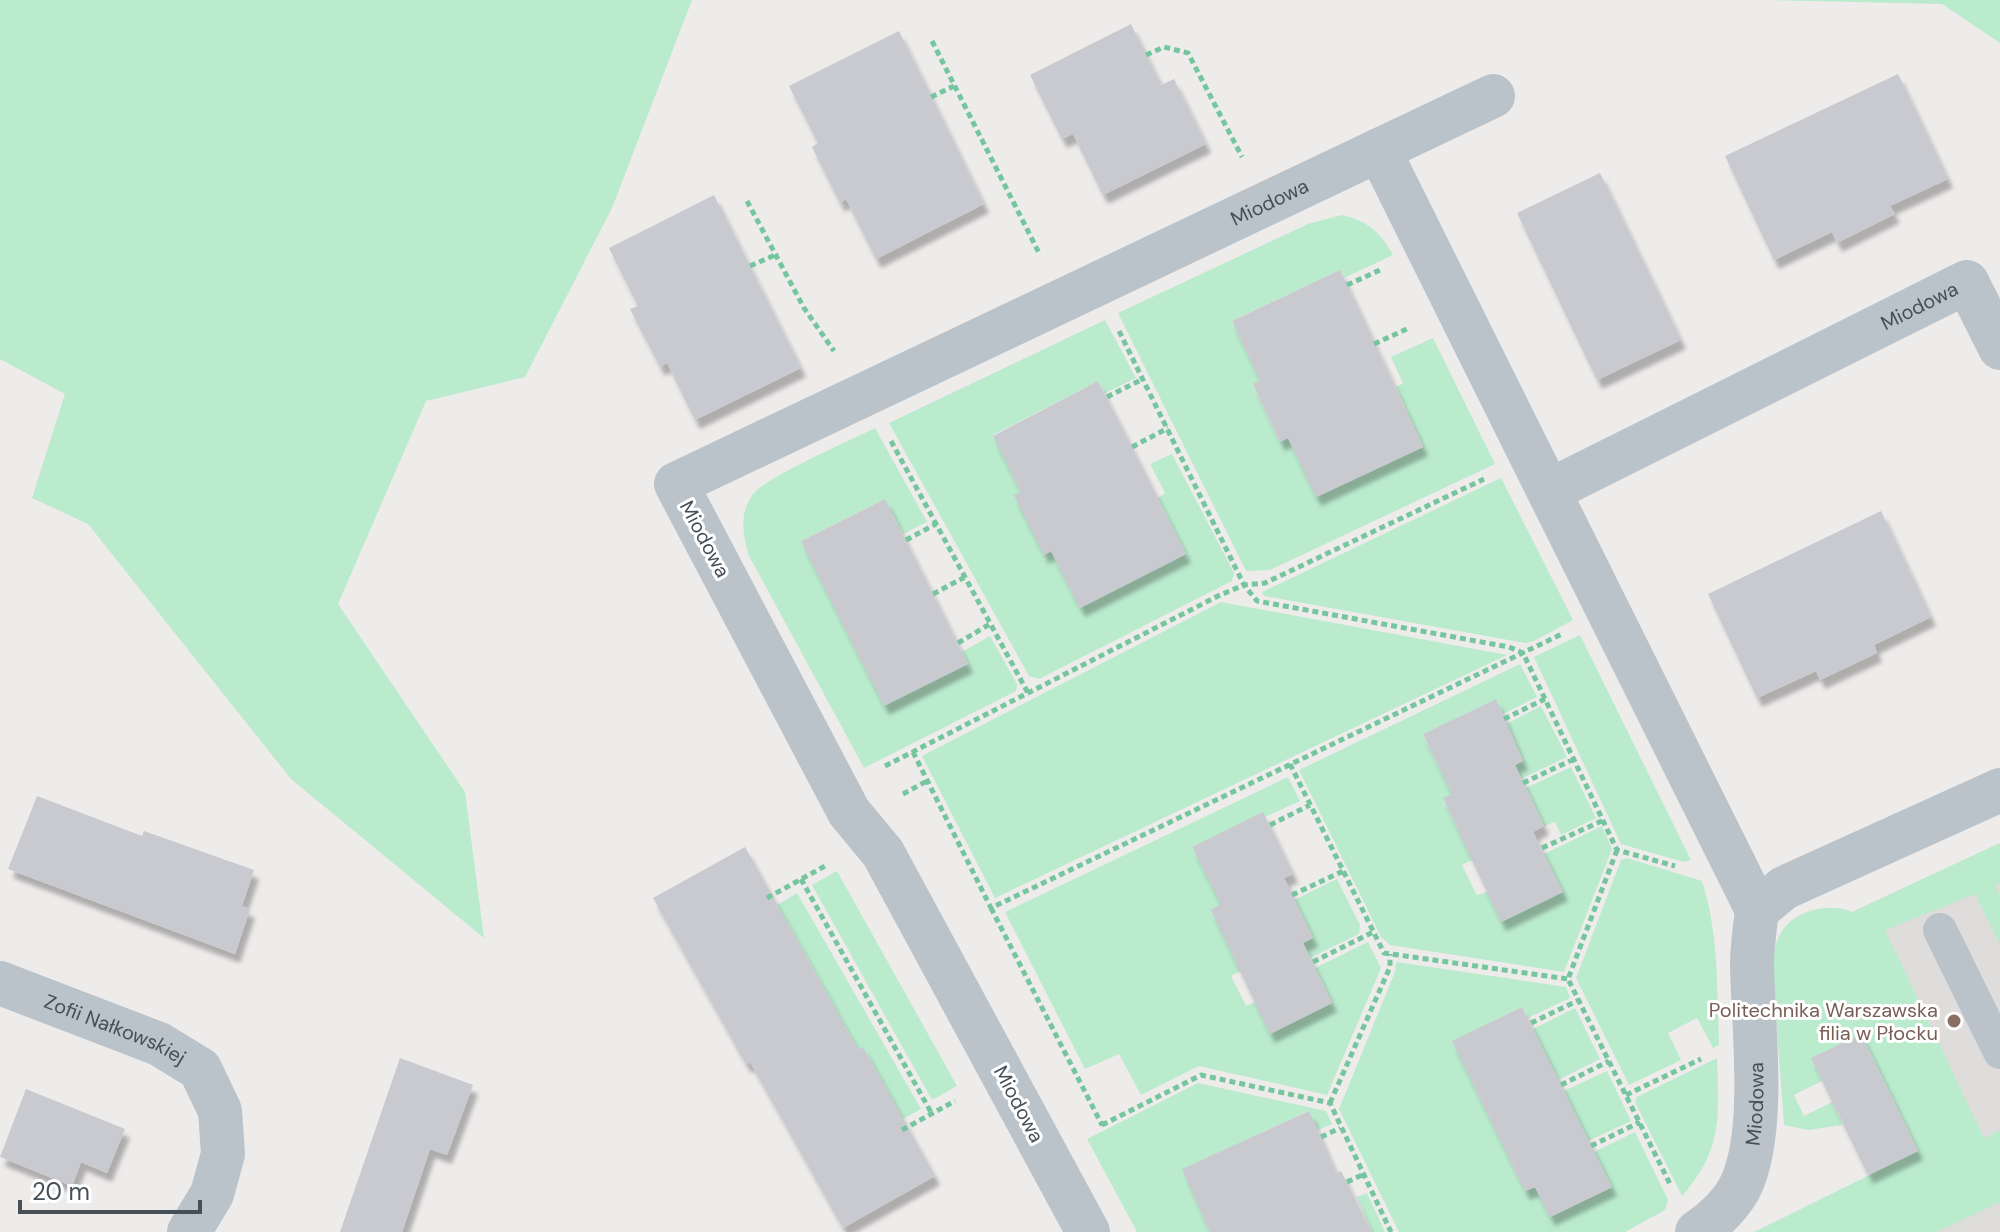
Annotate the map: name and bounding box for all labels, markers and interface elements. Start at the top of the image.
street label: Miodowa [1226,173,1313,232]
street label: Miodowa [1876,276,1962,336]
street label: Miodowa [674,496,736,582]
street label: Zofii Nałkowskiej [41,988,191,1070]
place label: Politechnika Warszawska filia w Płocku [1709,997,1938,1046]
marker: Politechnika Warszawska filia w Płocku [1945,1012,1963,1030]
street label: Miodowa [988,1061,1050,1147]
street label: Miodowa [1739,1062,1769,1147]
scale bar [20,1164,200,1214]
text: 20 m [32,1176,90,1207]

